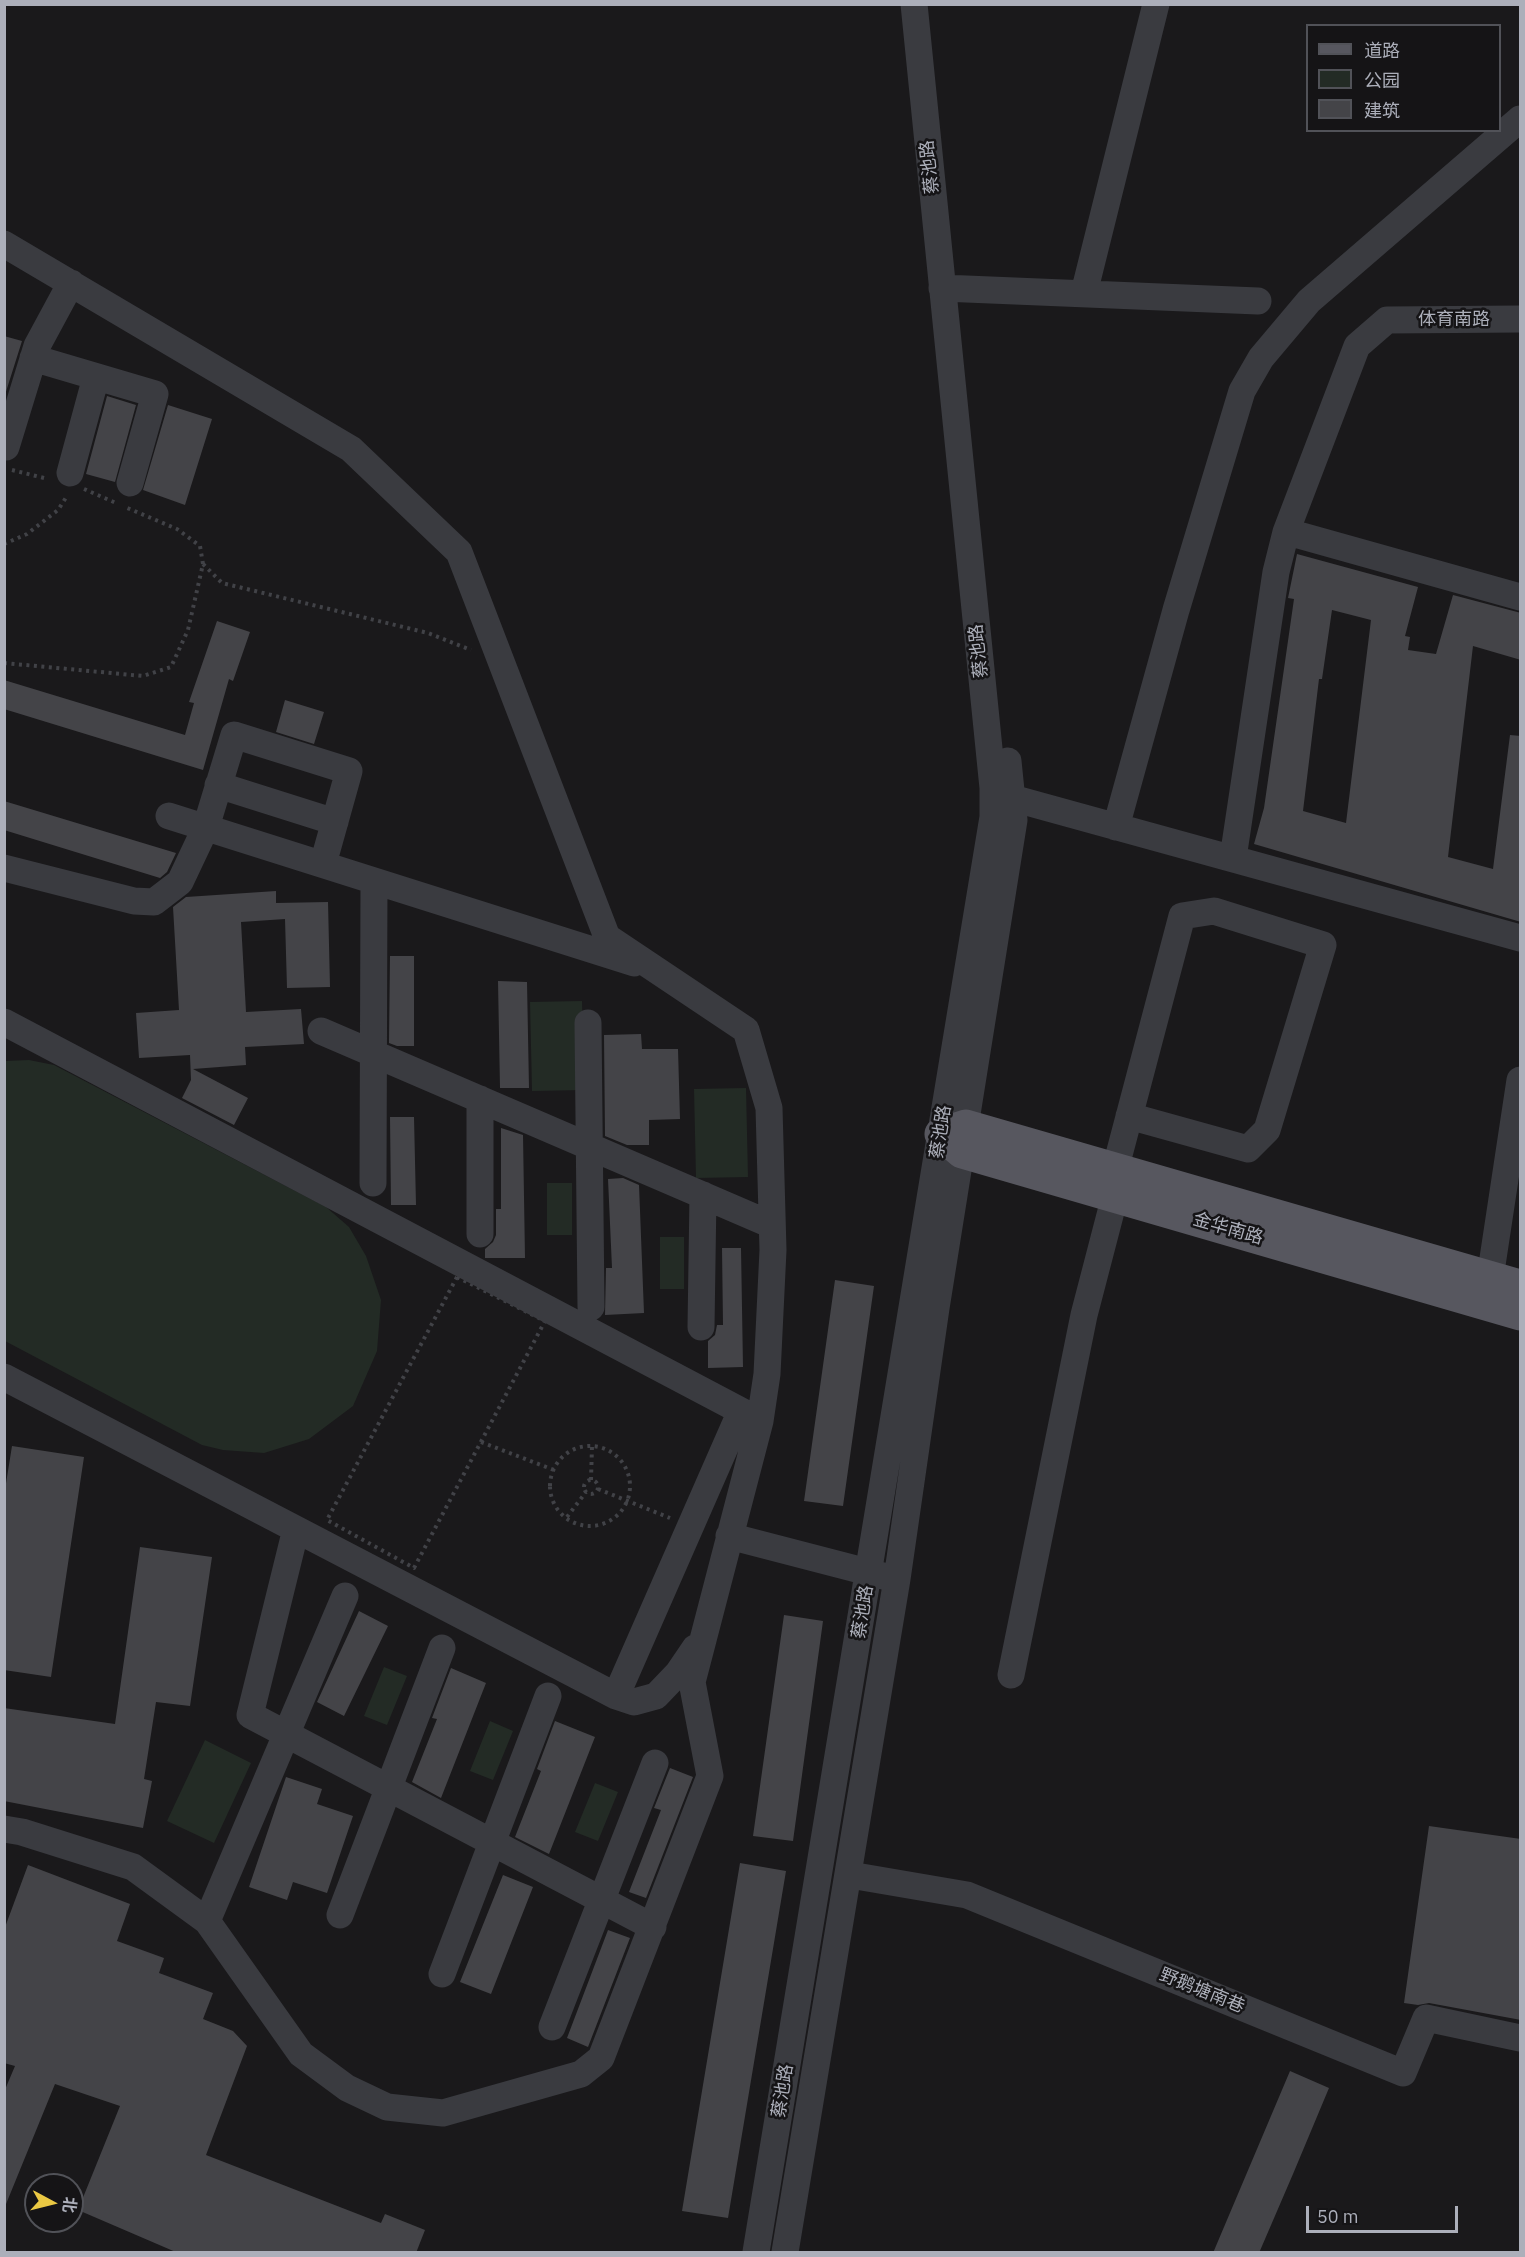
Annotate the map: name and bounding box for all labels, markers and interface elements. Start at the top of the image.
legend [1306,24,1501,132]
text: 道路 [1364,39,1400,62]
text: 公园 [1364,69,1400,92]
text: 建筑 [1364,99,1400,122]
street label: 蔡池路 [916,139,944,195]
street label: 体育南路 [1418,309,1490,331]
street label: 蔡池路 [965,623,993,679]
street label: 蔡池路 [926,1104,956,1160]
street label: 金华南路 [1190,1209,1266,1249]
street label: 蔡池路 [848,1584,878,1640]
street label: 野鹅塘南巷 [1156,1964,1248,2018]
street label: 蔡池路 [768,2063,798,2119]
north arrow [24,2173,84,2233]
scale bar [1309,2194,1460,2232]
text: 北 [59,2196,81,2214]
text: 50 m [1317,2205,1359,2228]

